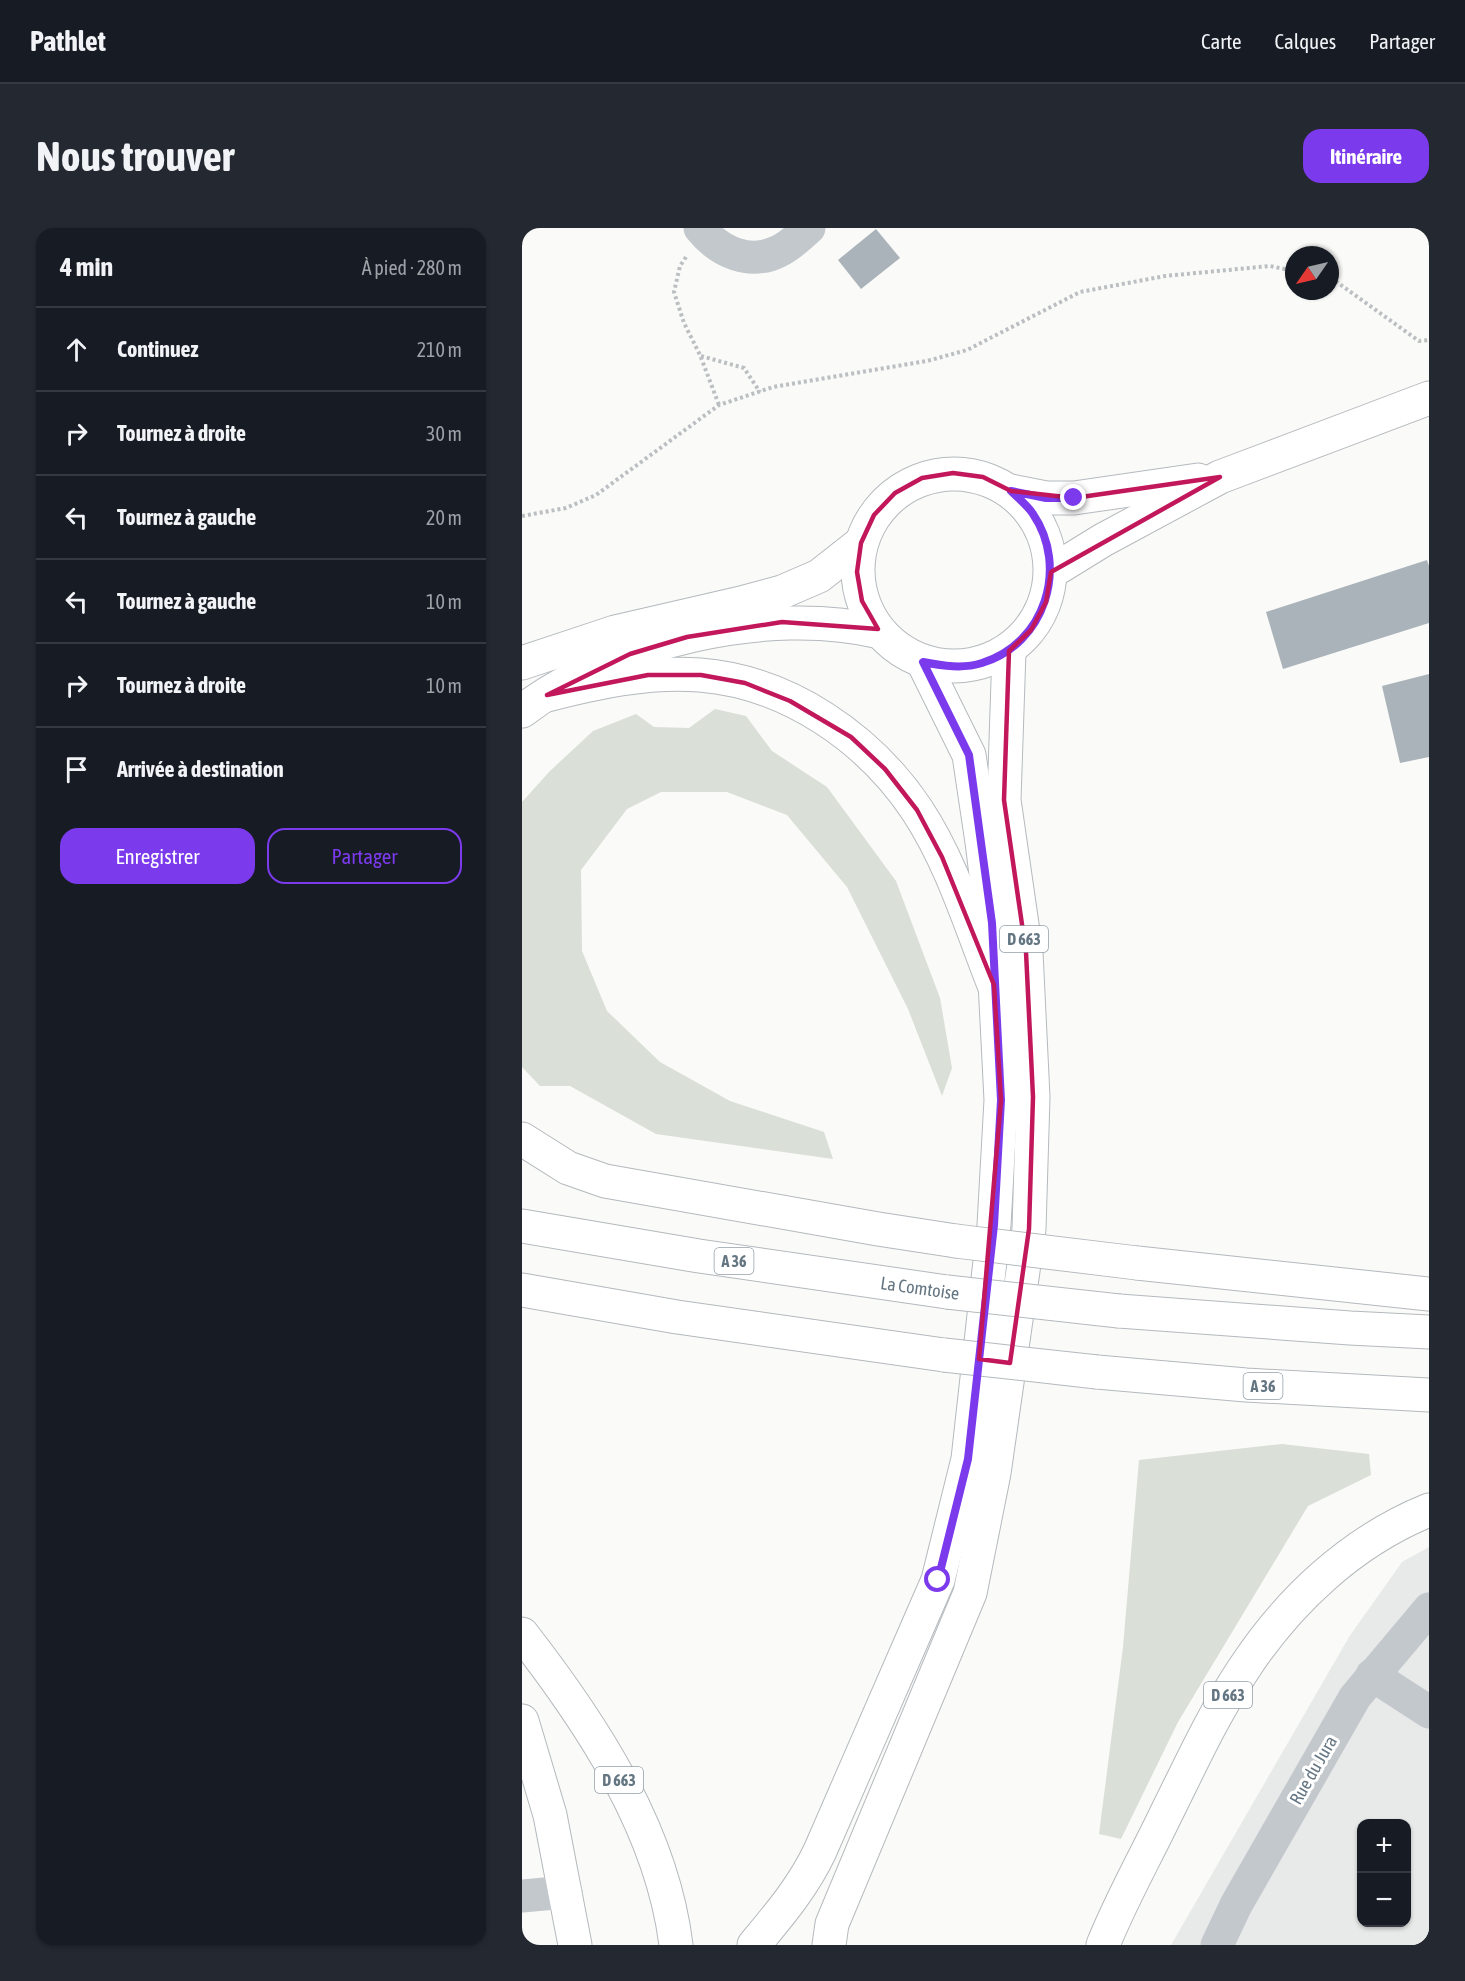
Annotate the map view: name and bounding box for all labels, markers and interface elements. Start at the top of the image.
text: Pathlet [30,25,106,57]
text: Carte [1201,29,1242,53]
text: Calques [1275,29,1336,53]
text: Partager [1369,29,1435,53]
button: Itinéraire [1303,129,1429,183]
text: Nous trouver [36,132,234,180]
north arrow [1285,246,1339,300]
text: 4 min [60,252,113,282]
text: À pied · 280 m [362,256,462,279]
icon: ahead [60,333,93,366]
text: Continuez [117,336,199,362]
text: 210 m [417,338,462,361]
icon: right [60,417,93,450]
text: Tournez à droite [117,420,246,446]
text: 30 m [426,422,462,445]
route end [1060,484,1086,510]
icon: left [60,501,93,534]
text: Tournez à gauche [117,504,256,530]
text: 20 m [426,506,462,529]
icon: left [60,585,93,618]
text: Tournez à gauche [117,588,256,614]
text: 10 m [426,590,462,613]
icon: right [60,669,93,702]
text: Tournez à droite [117,672,246,698]
text: 10 m [426,674,462,697]
icon: arrive [60,753,93,786]
text: Arrivée à destination [117,756,284,782]
button: Enregistrer [60,828,255,884]
button: Partager [267,828,462,884]
road number: D 663 [1000,926,1048,952]
road number: A 36 [714,1248,754,1274]
street label: La Comtoise [879,1272,961,1304]
road number: A 36 [1244,1373,1282,1399]
route start [924,1566,950,1592]
road number: D 663 [1204,1682,1252,1708]
street label: Rue du Jura [1285,1732,1341,1808]
road number: D 663 [595,1767,643,1793]
map controls [1357,1819,1411,1927]
button: + [1357,1819,1411,1873]
button: − [1357,1873,1411,1927]

